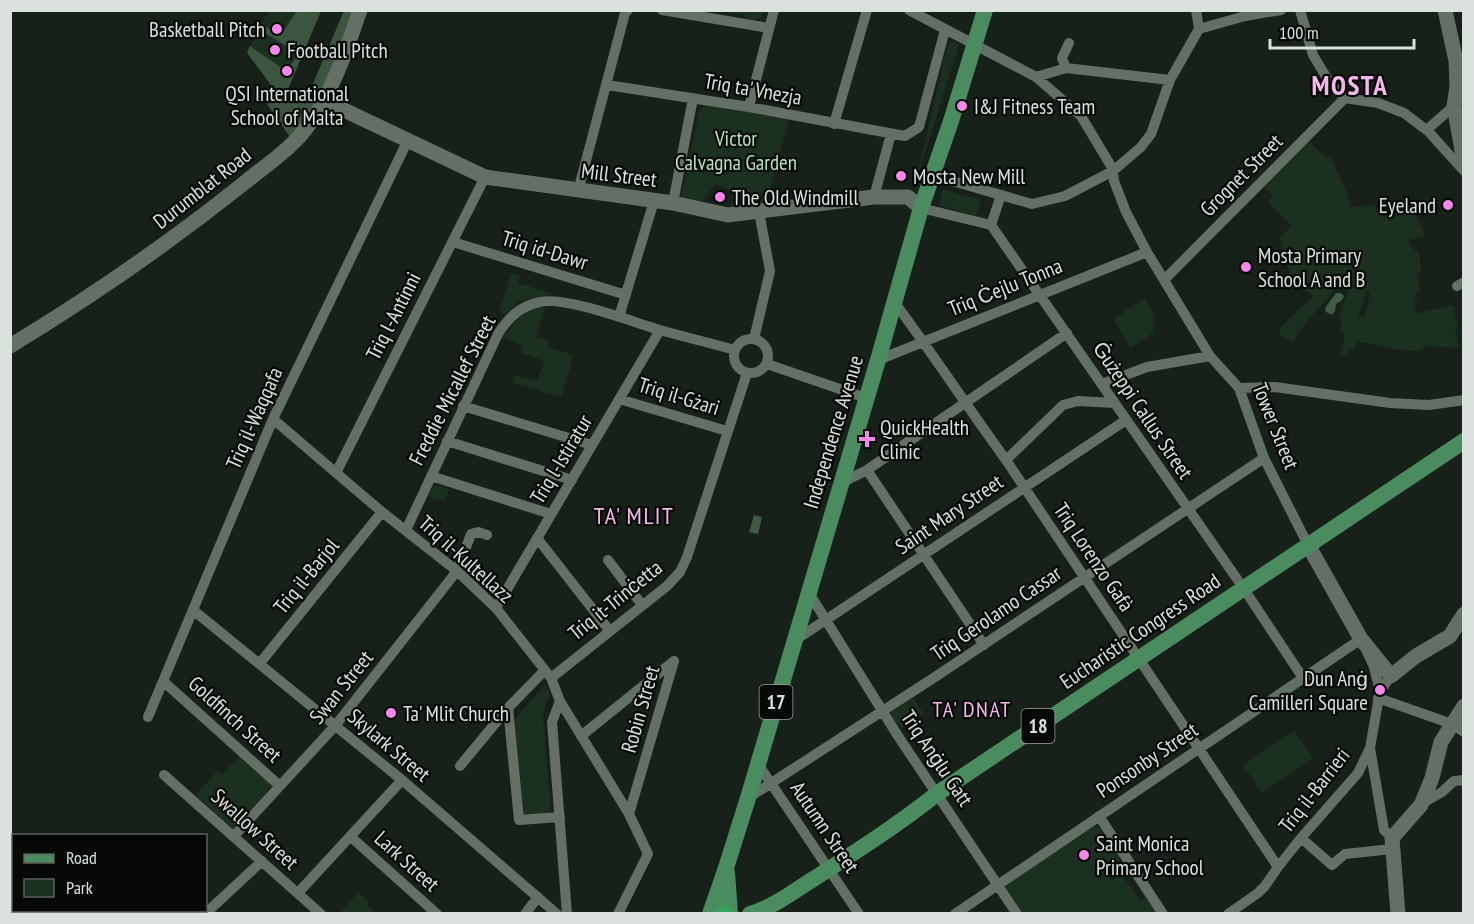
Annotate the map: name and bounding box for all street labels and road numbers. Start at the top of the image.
street label: Triq ta' Vnezja [702,67,804,111]
street label: Grognet Street [1194,128,1288,222]
street label: Durumblat Road [148,141,256,235]
street label: Mill Street [580,157,658,193]
street label: Triq id-Dawr [499,224,592,276]
street label: Triq Ċejlu Tonna [944,252,1066,322]
street label: Triq l-Antinni [359,268,427,364]
street label: Freddie Micallef Street [403,310,501,469]
street label: Ġużeppi Callus Street [1087,336,1199,484]
street label: Independence Avenue [797,352,869,512]
street label: Triq il-Waqqafa [219,363,289,473]
street label: Triq il-Gżari [635,371,723,421]
street label: Tower Street [1246,379,1306,473]
street label: Triq l-Istiratur [524,409,598,509]
street label: Saint Mary Street [890,468,1008,560]
street label: Triq Lorenzo Gafà [1048,498,1140,616]
street label: Triq il-Kultellazz [413,509,519,609]
street label: Triq il-Barjol [267,533,345,619]
street label: Triq it-Trinċetta [562,554,668,646]
street label: Triq Gerolamo Cassar [926,559,1067,667]
street label: Eucharistic Congress Road [1055,567,1225,695]
street label: Swan Street [303,645,379,729]
street label: Robin Street [615,662,665,756]
street label: Goldfinch Street [183,670,287,768]
road number: 17 [760,685,792,719]
street label: Skylark Street [342,703,436,788]
street label: Triq Anġlu Gatt [895,705,979,812]
road number: 18 [1022,709,1054,743]
street label: Ponsonby Street [1091,716,1203,804]
street label: Triq il-Barrieri [1272,742,1356,838]
street label: Autumn Street [785,776,866,878]
street label: Swallow Street [206,783,304,875]
street label: Lark Street [369,825,445,897]

